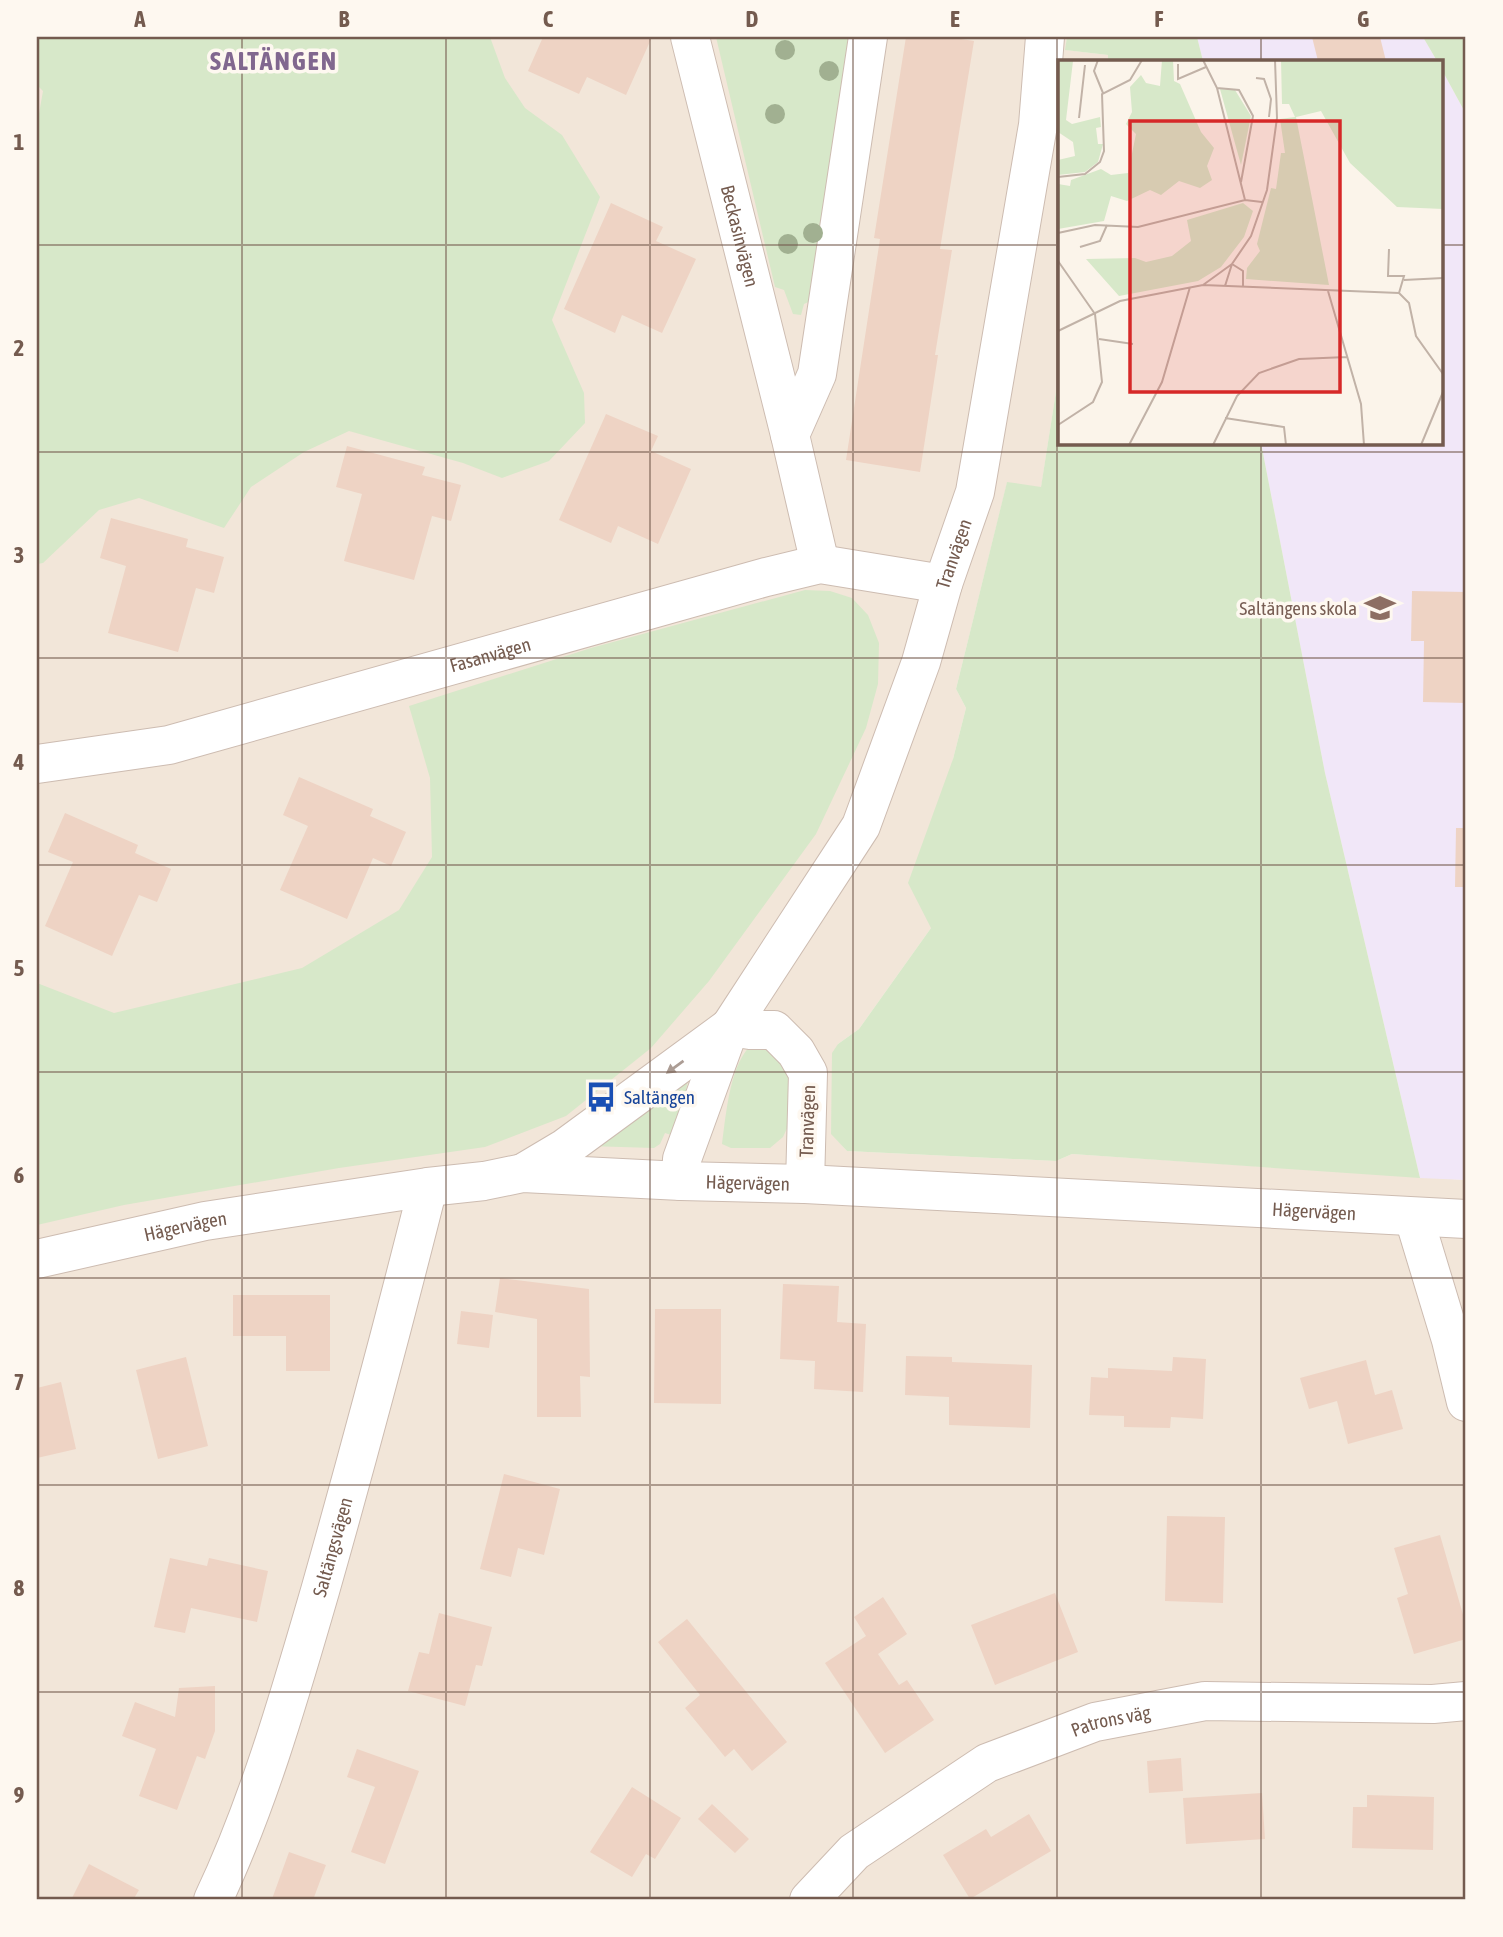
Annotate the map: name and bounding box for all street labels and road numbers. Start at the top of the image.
street label: Beckasinvägen [717,183,763,289]
street label: Tranvägen [931,516,976,591]
street label: Fasanvägen [447,633,533,676]
street label: Tranvägen [795,1084,819,1158]
street label: Hägervägen [706,1171,790,1195]
street label: Hägervägen [1272,1198,1357,1224]
street label: Hägervägen [142,1207,228,1245]
street label: Saltängsvägen [308,1495,357,1599]
street label: Patrons väg [1068,1701,1153,1741]

